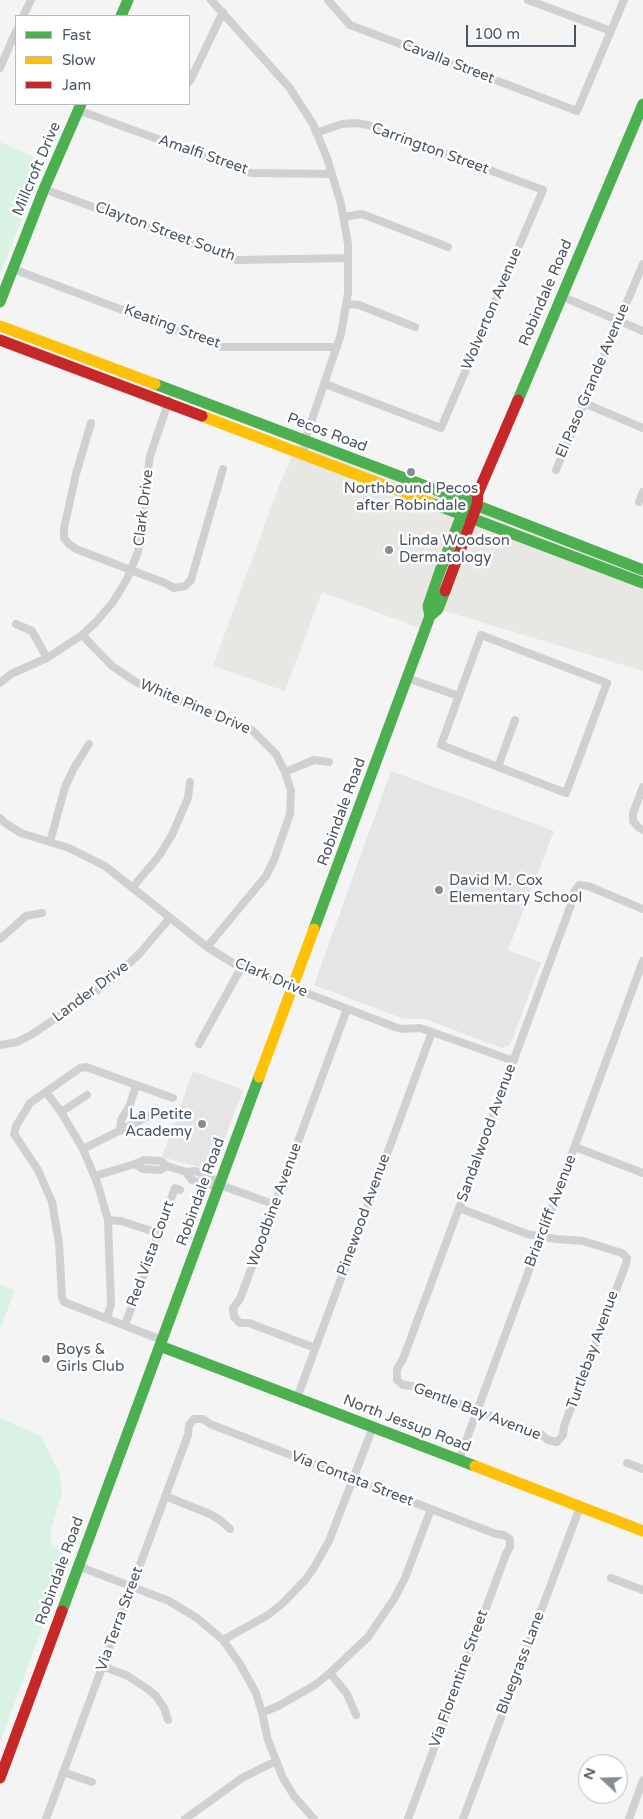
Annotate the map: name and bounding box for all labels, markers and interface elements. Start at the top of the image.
legend [15,15,190,105]
scale bar [468,15,578,47]
text: 100 m [474,25,520,43]
text: Fast [62,26,91,44]
street label: Cavalla Street [399,36,497,88]
text: Slow [62,51,96,69]
text: Jam [62,76,91,94]
street label: Millcroft Drive [9,119,65,219]
street label: Carrington Street [369,119,491,179]
street label: Amalfi Street [156,131,250,179]
street label: Clayton Street South [93,198,237,266]
street label: Robindale Road [515,237,577,349]
street label: Wolverton Avenue [458,245,526,373]
street label: Keating Street [121,301,223,353]
street label: El Paso Grande Avenue [552,301,634,461]
street label: Pecos Road [284,410,370,456]
marker: Northbound Pecos after Robindale [405,466,417,478]
street label: Clark Drive [130,469,158,547]
place label: Northbound Pecos after Robindale [344,480,478,515]
place label: Linda Woodson Dermatology [399,532,510,567]
marker: Linda Woodson Dermatology [383,544,395,556]
street label: White Pine Drive [137,676,253,738]
street label: Robindale Road [314,755,370,869]
place label: David M. Cox Elementary School [449,872,582,907]
marker: David M. Cox Elementary School [433,884,445,896]
street label: Clark Drive [232,955,310,1001]
street label: Lander Drive [49,958,133,1026]
street label: Sandalwood Avenue [454,1062,520,1204]
place label: La Petite Academy [125,1106,192,1141]
marker: La Petite Academy [196,1118,208,1130]
street label: Robindale Road [173,1135,229,1249]
street label: Woodbine Avenue [244,1141,306,1269]
street label: Pinewood Avenue [334,1152,394,1278]
street label: Briarcliff Avenue [521,1153,581,1269]
street label: Red Vista Court [123,1198,179,1310]
street label: Turtlebay Avenue [563,1288,623,1412]
place label: Boys & Girls Club [56,1341,124,1376]
marker: Boys & Girls Club [40,1353,52,1365]
street label: Gentle Bay Avenue [411,1379,543,1445]
street label: North Jessup Road [341,1391,473,1457]
street label: Via Contata Street [288,1447,416,1511]
street label: Robindale Road [32,1514,88,1628]
street label: Via Terra Street [93,1564,147,1674]
street label: Via Florentine Street [426,1608,492,1750]
street label: Bluegrass Lane [493,1609,549,1717]
north arrow [578,1754,628,1804]
text: N [580,1766,599,1782]

